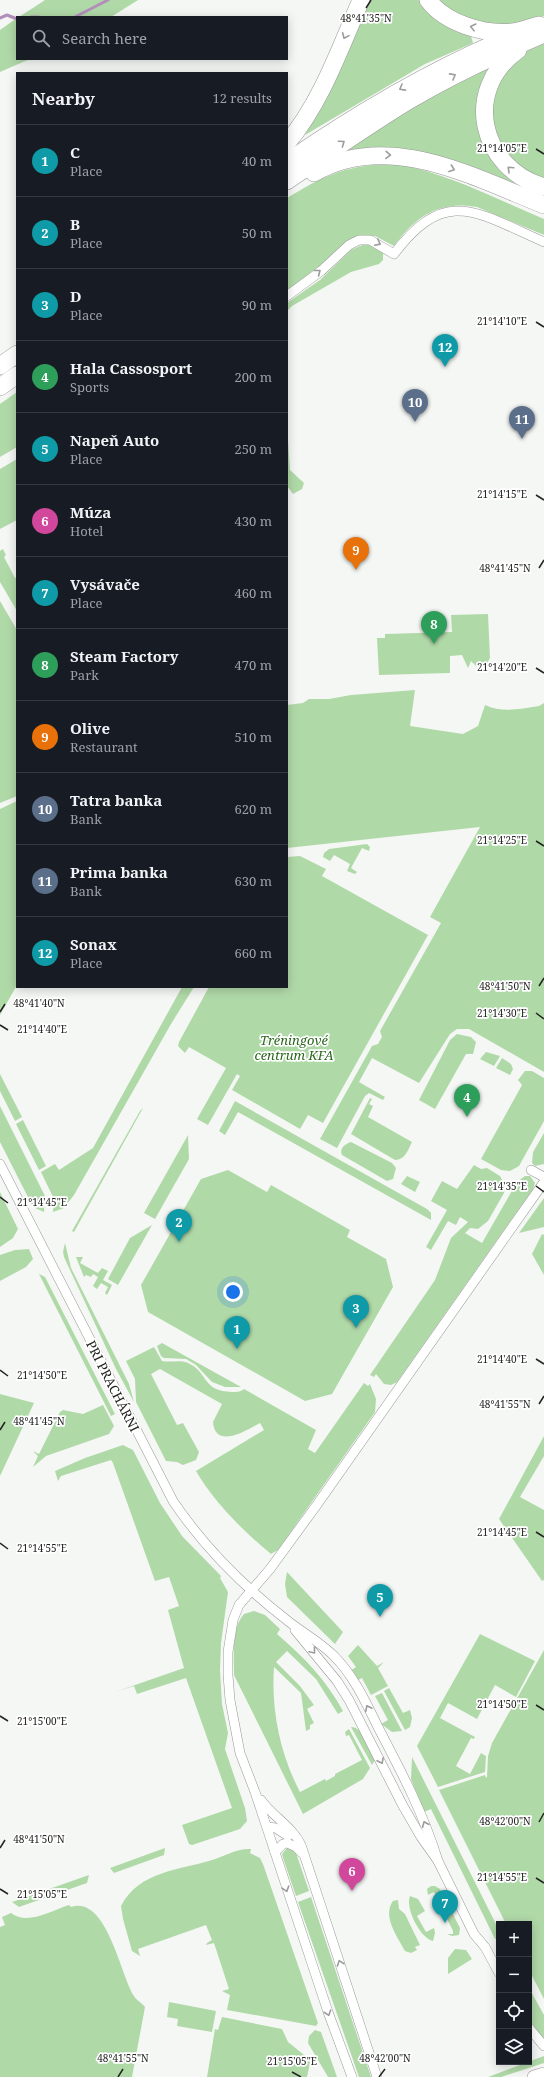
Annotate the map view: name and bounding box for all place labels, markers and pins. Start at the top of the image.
pin: 12 [432,334,458,367]
pin: 10 [402,389,428,422]
pin: 11 [509,406,535,439]
pin: 9 [343,537,369,570]
pin: 8 [421,611,447,644]
pin: 4 [454,1084,480,1117]
pin: 2 [166,1209,192,1242]
pin: 3 [343,1295,369,1328]
pin: 1 [224,1316,250,1349]
pin: 5 [367,1584,393,1617]
pin: 6 [339,1858,365,1891]
pin: 7 [432,1890,458,1923]

